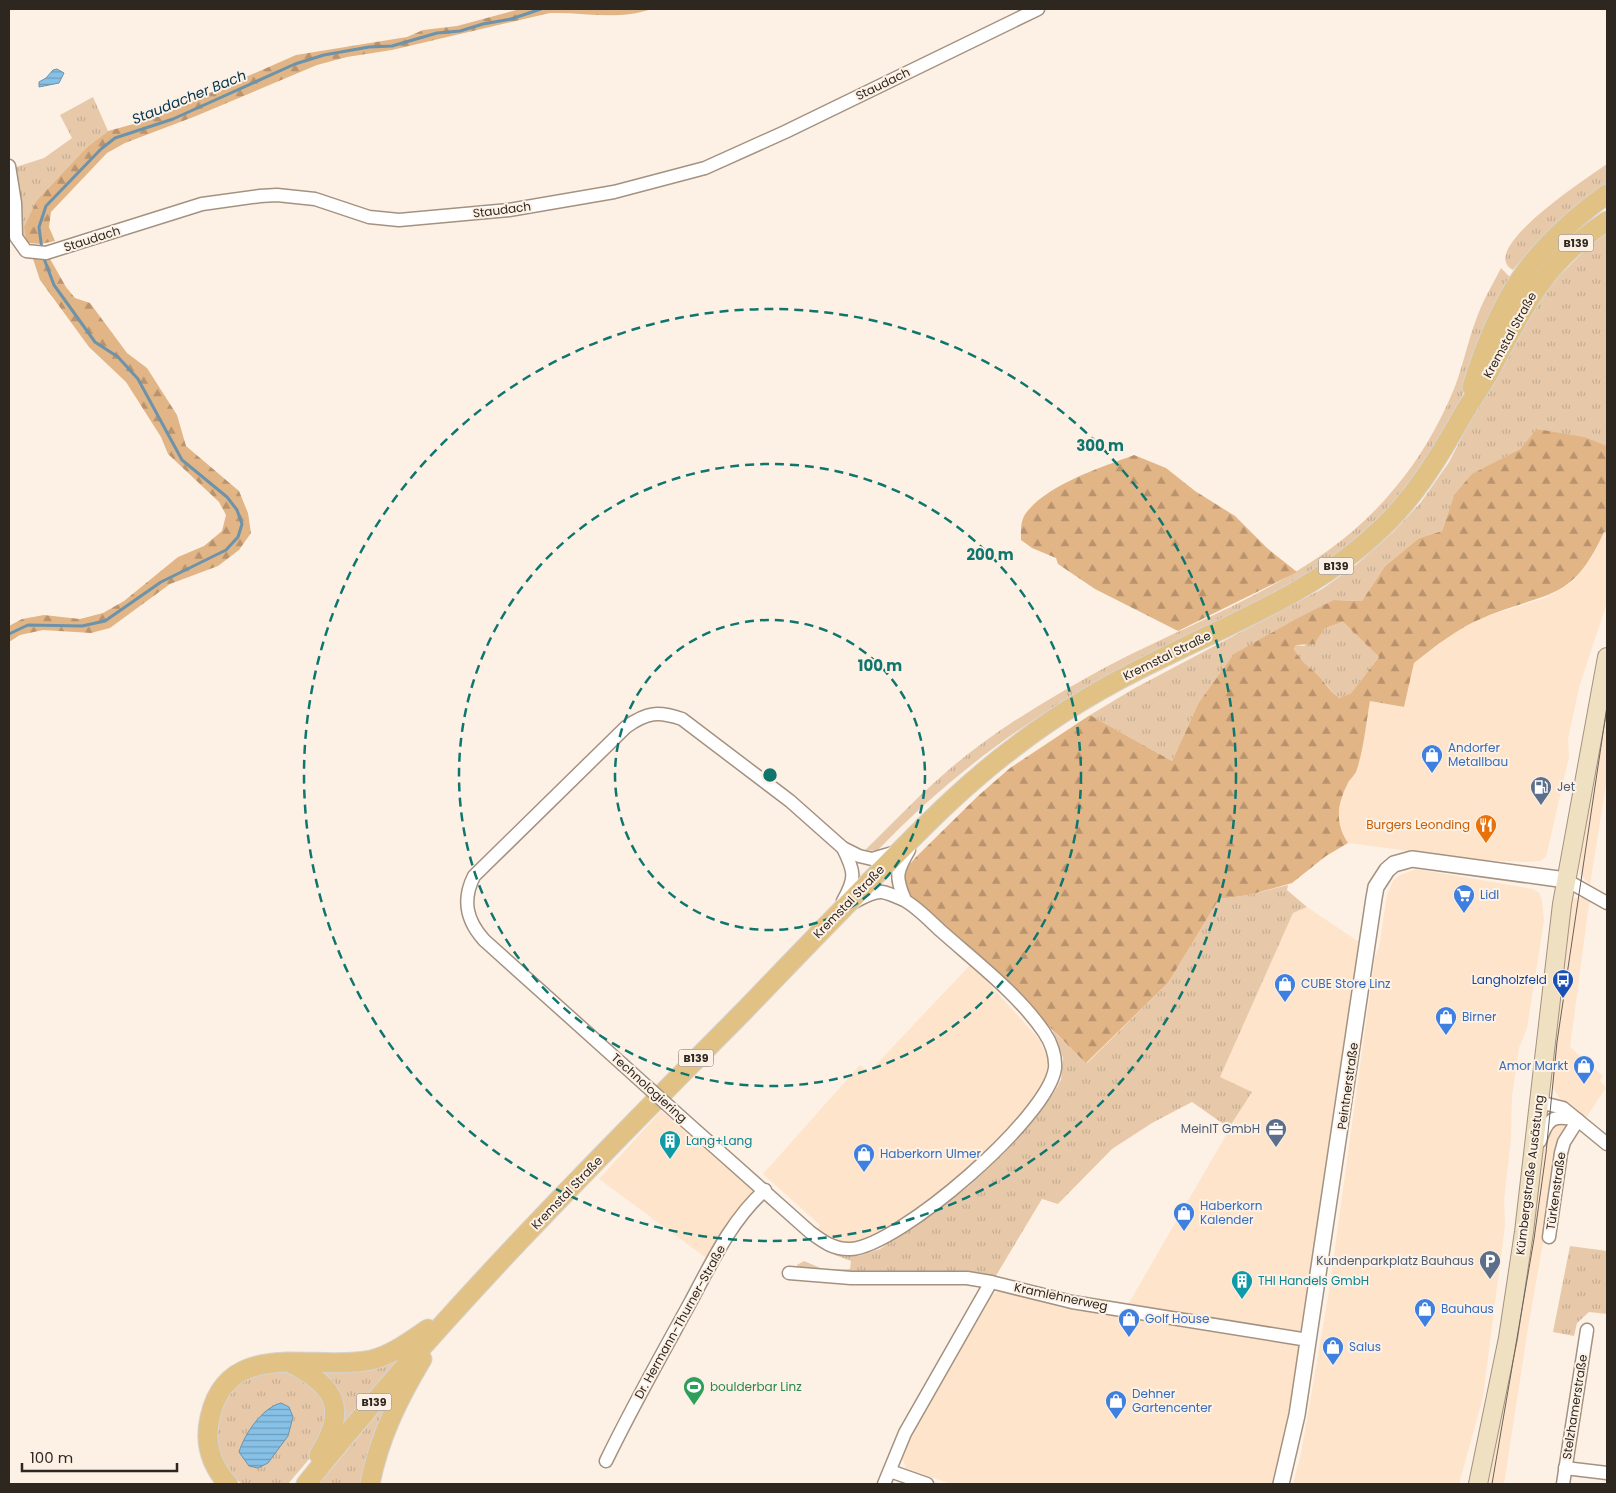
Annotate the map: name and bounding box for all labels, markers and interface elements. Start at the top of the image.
street label: Staudach [853,63,913,104]
water label: Staudacher Bach [129,65,249,129]
street label: Staudach [472,198,532,221]
street label: Staudach [61,221,122,256]
road number: B139 [1558,234,1594,252]
street label: Kremstal Straße [1479,289,1540,381]
text: 300 m [1076,435,1124,456]
text: 200 m [966,544,1014,565]
road number: B139 [1318,558,1354,574]
street label: Kremstal Straße [1120,627,1214,684]
text: 100 m [858,655,902,676]
place label: Andorfer Metallbau [1448,739,1508,770]
shop icon: Andorfer Metallbau [1420,743,1444,774]
centre of rings [761,766,779,784]
fuel station icon: Jet [1529,775,1553,806]
place label: Jet [1557,778,1575,795]
restaurant icon: Burgers Leonding [1474,813,1498,844]
place label: Burgers Leonding [1366,816,1470,833]
street label: Kremstal Straße [809,861,888,942]
supermarket icon: Lidl [1452,883,1476,914]
place label: Lidl [1480,886,1499,903]
bus stop icon: Langholzfeld [1551,968,1575,999]
place label: Langholzfeld [1472,971,1547,988]
shop icon: CUBE Store Linz [1273,972,1297,1003]
place label: CUBE Store Linz [1301,975,1391,992]
shop icon: Birner [1434,1005,1458,1036]
place label: Birner [1462,1008,1497,1025]
street label: Peintnerstraße [1333,1041,1362,1131]
street label: Technologiering [608,1049,691,1126]
road number: B139 [678,1050,714,1066]
shop icon: Amor Markt [1572,1054,1596,1085]
place label: Amor Markt [1499,1057,1568,1074]
street label: Kürnbergstraße Ausästung [1511,1094,1548,1256]
office icon: MeinIT GmbH [1264,1117,1288,1148]
place label: MeinIT GmbH [1181,1120,1260,1137]
building icon: Lang+Lang [658,1129,682,1160]
place label: Lang+Lang [686,1132,752,1149]
shop icon: Haberkorn Ulmer [852,1142,876,1173]
place label: Haberkorn Ulmer [880,1145,982,1162]
street label: Türkenstraße [1542,1151,1569,1231]
street label: Kremstal Straße [527,1152,606,1233]
place label: Haberkorn Kalender [1200,1197,1262,1228]
shop icon: Haberkorn Kalender [1172,1201,1196,1232]
street label: Dr. Hermann-Thurner-Straße [630,1242,729,1402]
parking icon: Kundenparkplatz Bauhaus [1478,1249,1502,1280]
place label: Kundenparkplatz Bauhaus [1316,1252,1474,1269]
building icon: THI Handels GmbH [1230,1269,1254,1300]
place label: THI Handels GmbH [1258,1272,1369,1289]
street label: Kramlehnerweg [1013,1278,1109,1315]
shop icon: Bauhaus [1413,1297,1437,1328]
place label: Bauhaus [1441,1300,1494,1317]
shop icon: Golf House [1117,1307,1141,1338]
place label: Golf House [1145,1310,1210,1327]
shop icon: Salus [1321,1335,1345,1366]
place label: Salus [1349,1338,1381,1355]
street label: Stelzhamerstraße [1558,1353,1591,1461]
sports icon: boulderbar Linz [682,1375,706,1406]
place label: boulderbar Linz [710,1378,802,1395]
place label: Dehner Gartencenter [1132,1385,1213,1416]
shop icon: Dehner Gartencenter [1104,1389,1128,1420]
road number: B139 [356,1394,392,1410]
scale bar [22,1440,178,1472]
text: 100 m [30,1447,73,1468]

